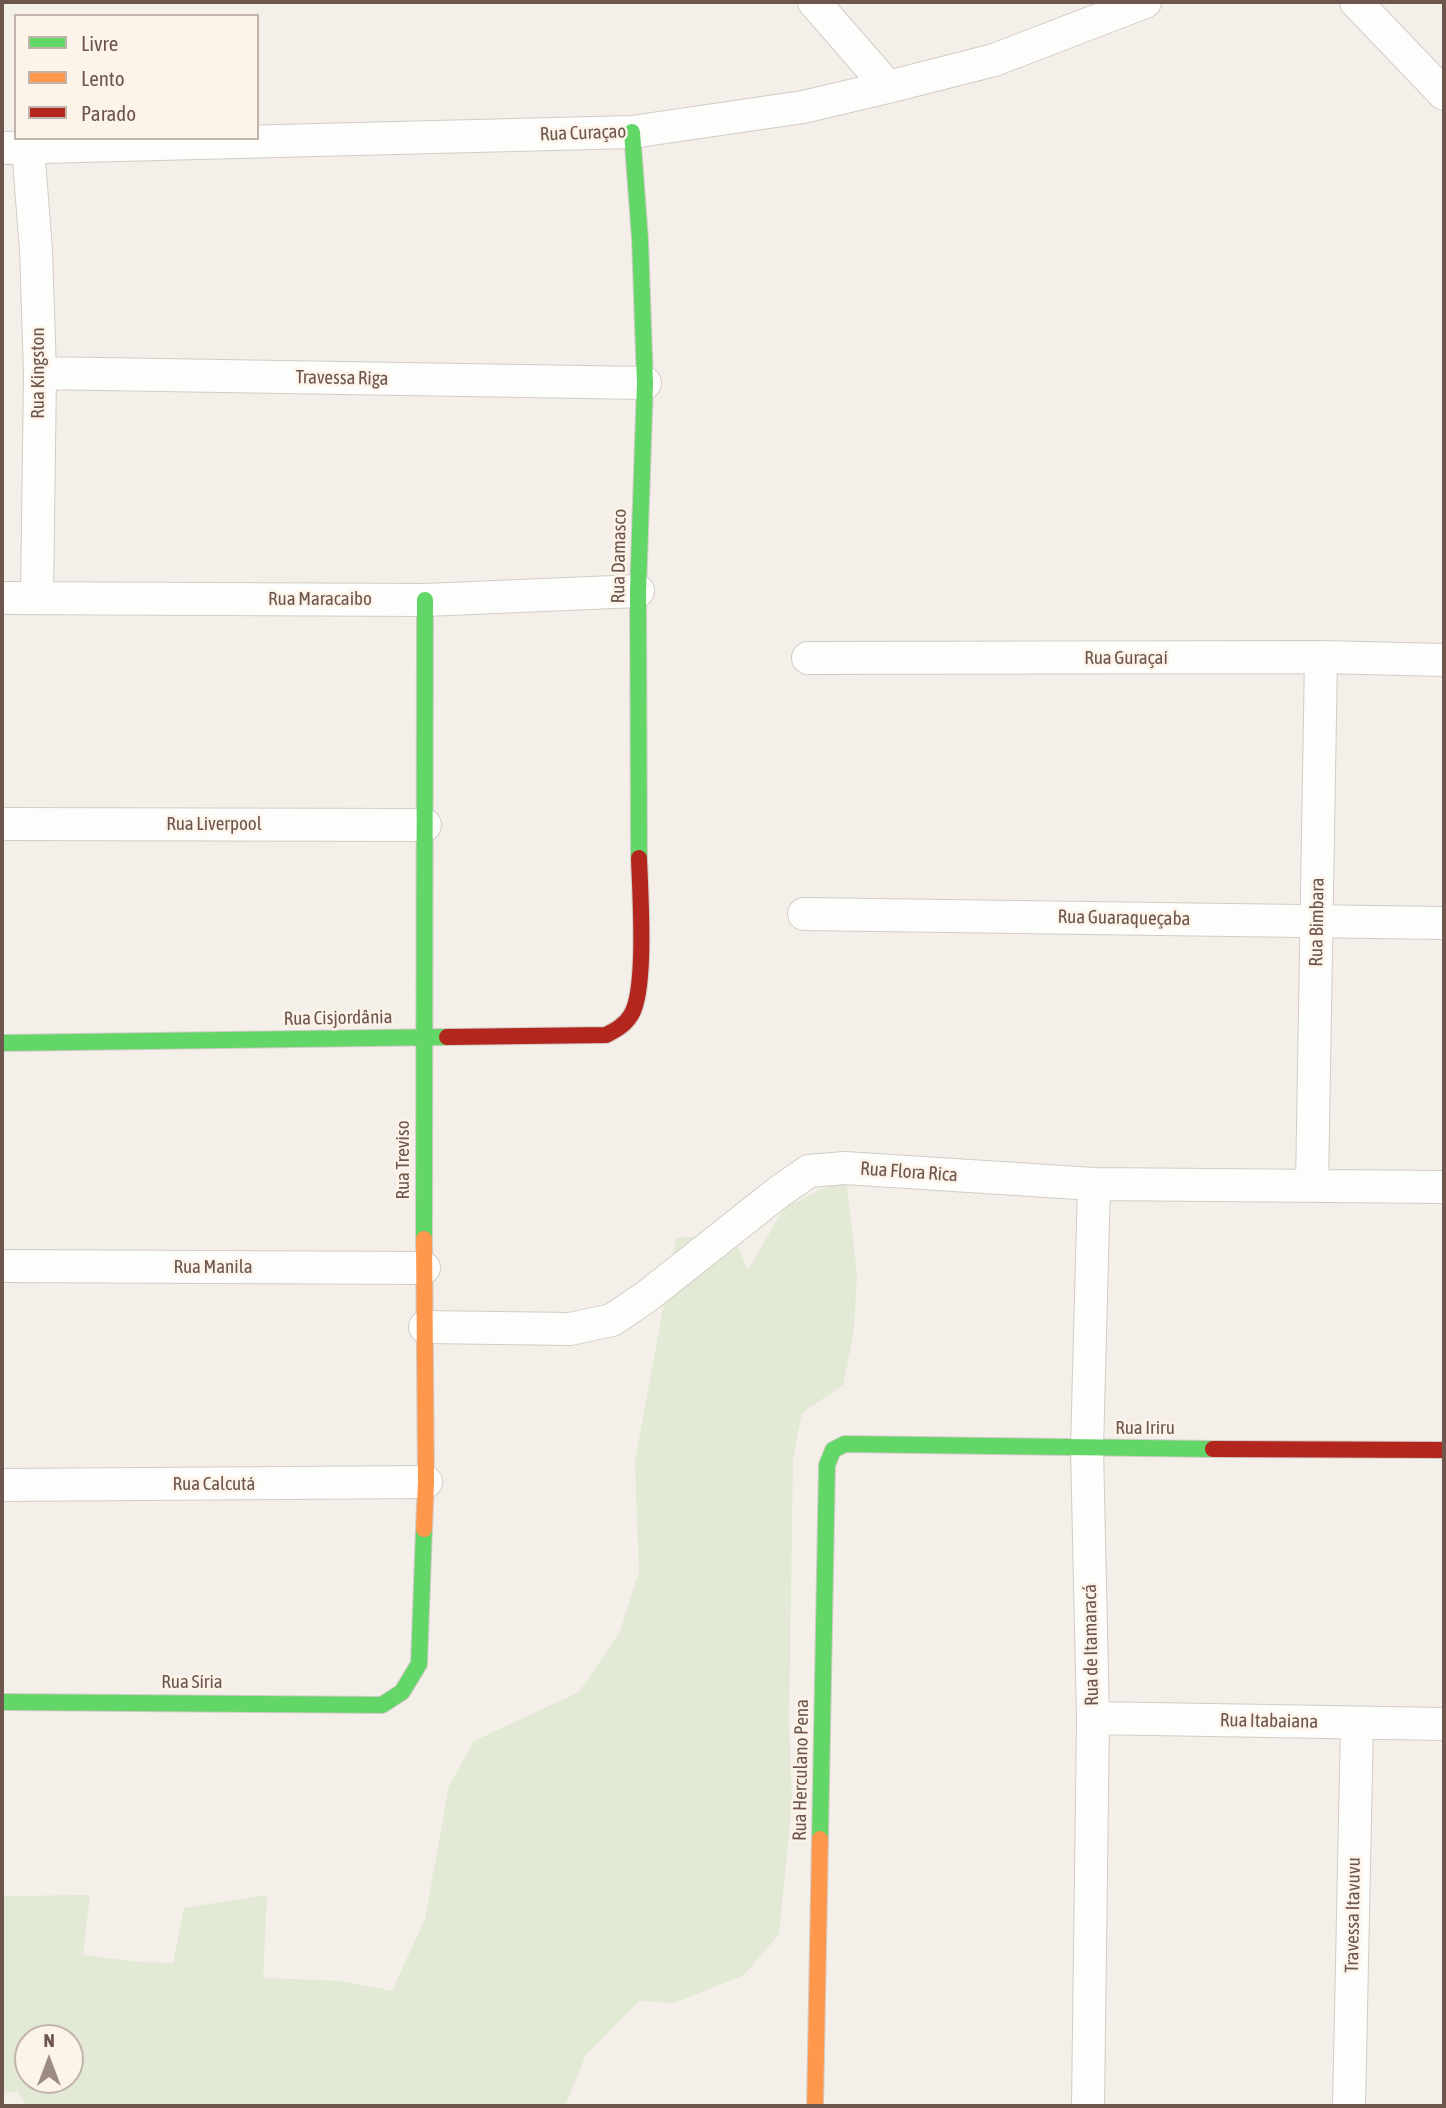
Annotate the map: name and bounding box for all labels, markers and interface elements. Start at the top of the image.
legend [14,14,259,140]
text: Livre [81,31,118,55]
text: Lento [81,66,125,90]
text: Parado [81,101,136,125]
street label: Rua Curaçao [539,120,627,146]
street label: Rua Kingston [27,327,49,419]
street label: Travessa Riga [295,366,389,390]
street label: Rua Damasco [607,508,631,604]
street label: Rua Maracaibo [268,588,372,610]
street label: Rua Guraçaí [1084,647,1168,669]
street label: Rua Liverpool [166,813,262,835]
street label: Rua Bimbara [1305,877,1329,967]
street label: Rua Guaraqueçaba [1057,905,1191,931]
street label: Rua Cisjordânia [283,1006,393,1030]
street label: Rua Treviso [392,1120,414,1200]
street label: Rua Flora Rica [859,1157,959,1187]
street label: Rua Manila [173,1256,253,1278]
street label: Rua Iriru [1115,1417,1175,1439]
street label: Rua Calcutá [173,1473,255,1495]
street label: Rua de Itamaracá [1079,1584,1103,1706]
street label: Rua Síria [161,1671,223,1693]
street label: Rua Herculano Pena [788,1699,814,1841]
street label: Rua Itabaiana [1220,1709,1318,1733]
street label: Travessa Itavuvu [1341,1857,1365,1973]
north arrow [14,2024,84,2094]
text: N [43,2029,55,2051]

